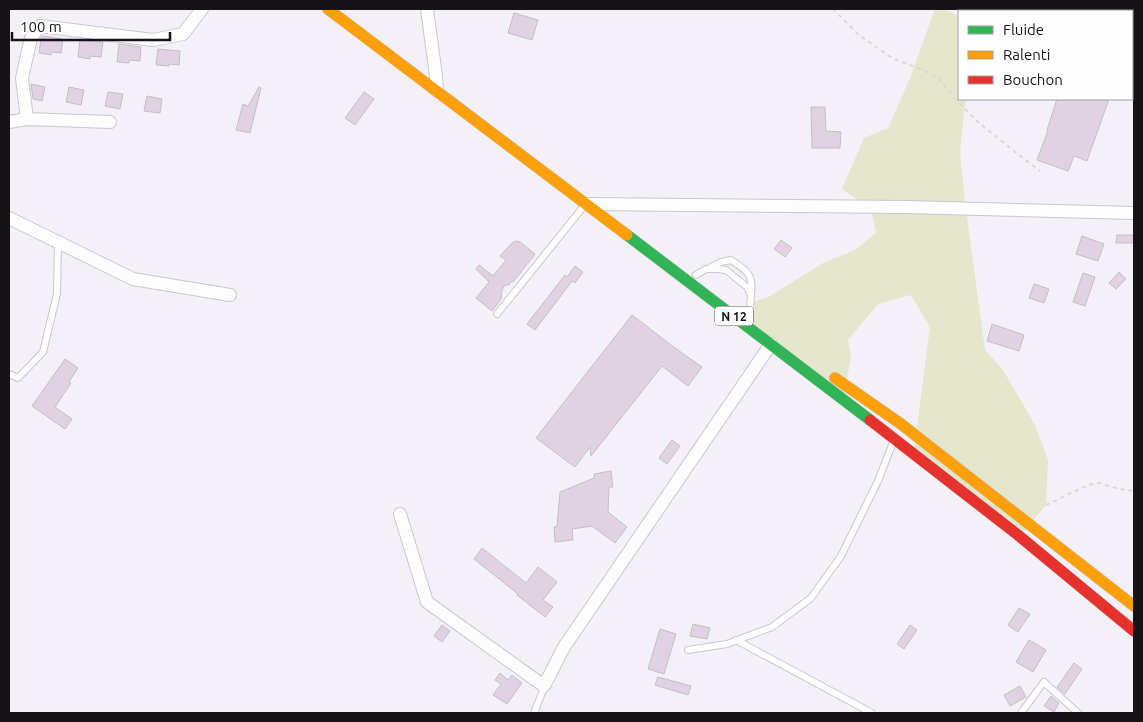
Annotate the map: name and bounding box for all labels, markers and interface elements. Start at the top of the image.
scale bar [12,10,170,42]
legend [958,10,1133,100]
text: 100 m [20,18,62,35]
text: Fluide [1003,21,1044,38]
text: Ralenti [1003,46,1050,63]
text: Bouchon [1003,71,1063,88]
road number: N 12 [715,306,753,326]

